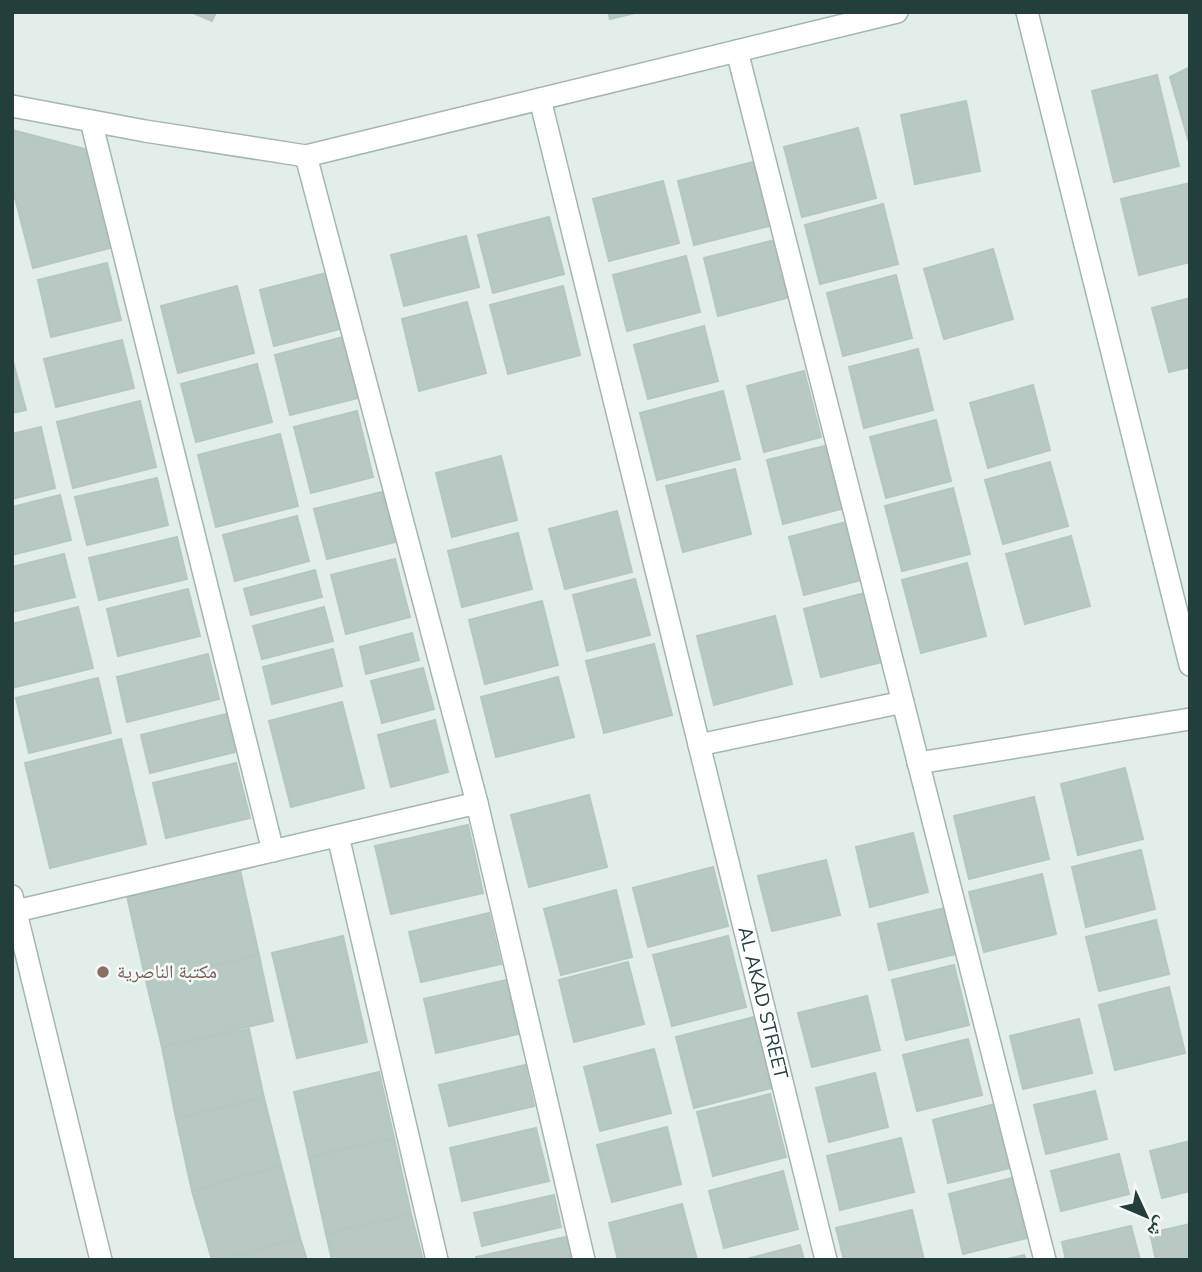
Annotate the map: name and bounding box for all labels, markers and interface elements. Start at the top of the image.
street label: AL AKAD STREET [731,924,794,1082]
place label: مكتبة الناصرية [117,959,217,985]
marker: مكتبة الناصرية [95,964,111,980]
north arrow [1111,1181,1181,1251]
text: ش [1141,1211,1174,1243]

